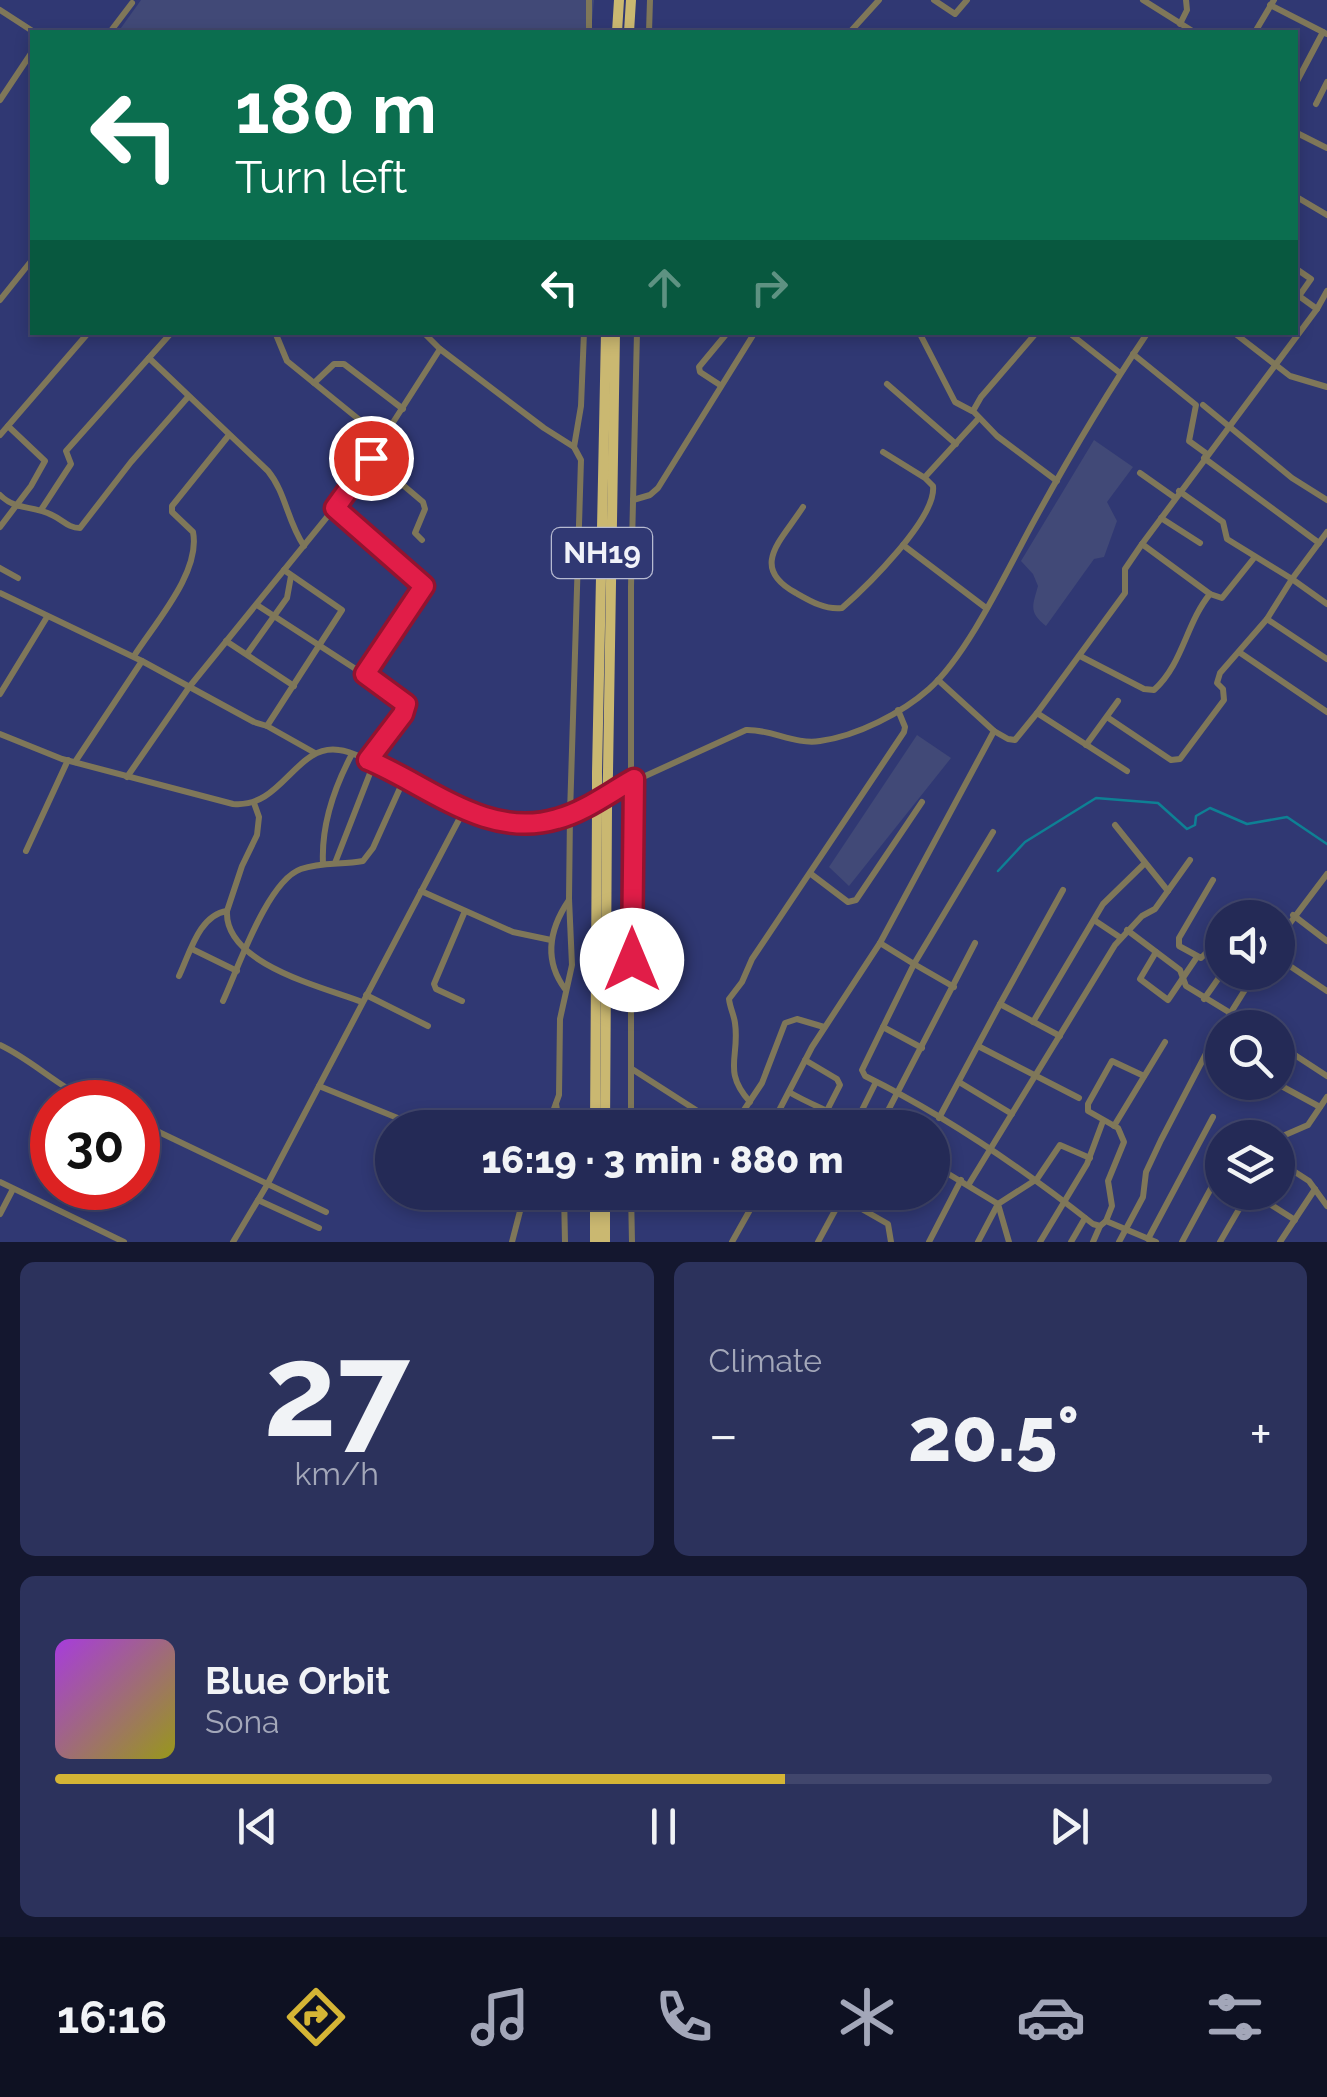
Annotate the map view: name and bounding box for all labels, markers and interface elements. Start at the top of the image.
text: 180 m [235,67,437,149]
icon: left [70,70,200,200]
text: Turn left [235,151,407,204]
icon: left [532,260,587,315]
icon: ahead [637,260,692,315]
icon: right [742,260,797,315]
pin [329,416,414,501]
icon: arrive [344,431,399,486]
road number: NH19 [552,528,652,578]
map controls [1205,900,1295,1210]
button: sound [1205,900,1295,990]
position arrow [580,908,684,1012]
button: search [1205,1010,1295,1100]
speed limit sign: 30 [30,1080,160,1210]
button: layers [1205,1120,1295,1210]
text: 16:19 · 3 min · 880 m [481,1137,844,1182]
text: 27 [264,1314,410,1466]
text: Climate [709,1342,822,1379]
text: 20.5° [908,1390,1079,1479]
text: − [709,1402,738,1467]
text: + [1249,1402,1272,1467]
text: km/h [295,1455,379,1492]
text: Blue Orbit [205,1658,390,1703]
text: Sona [205,1703,280,1740]
icon: previous [230,1799,285,1854]
icon: pause [636,1799,691,1854]
icon: next [1042,1799,1097,1854]
icon: directions [281,1982,351,2052]
icon: music [465,1982,535,2052]
icon: phone [649,1982,719,2052]
icon: climate [832,1982,902,2052]
icon: car [1016,1982,1086,2052]
icon: filters [1200,1982,1270,2052]
text: 16:16 [57,1991,167,2044]

